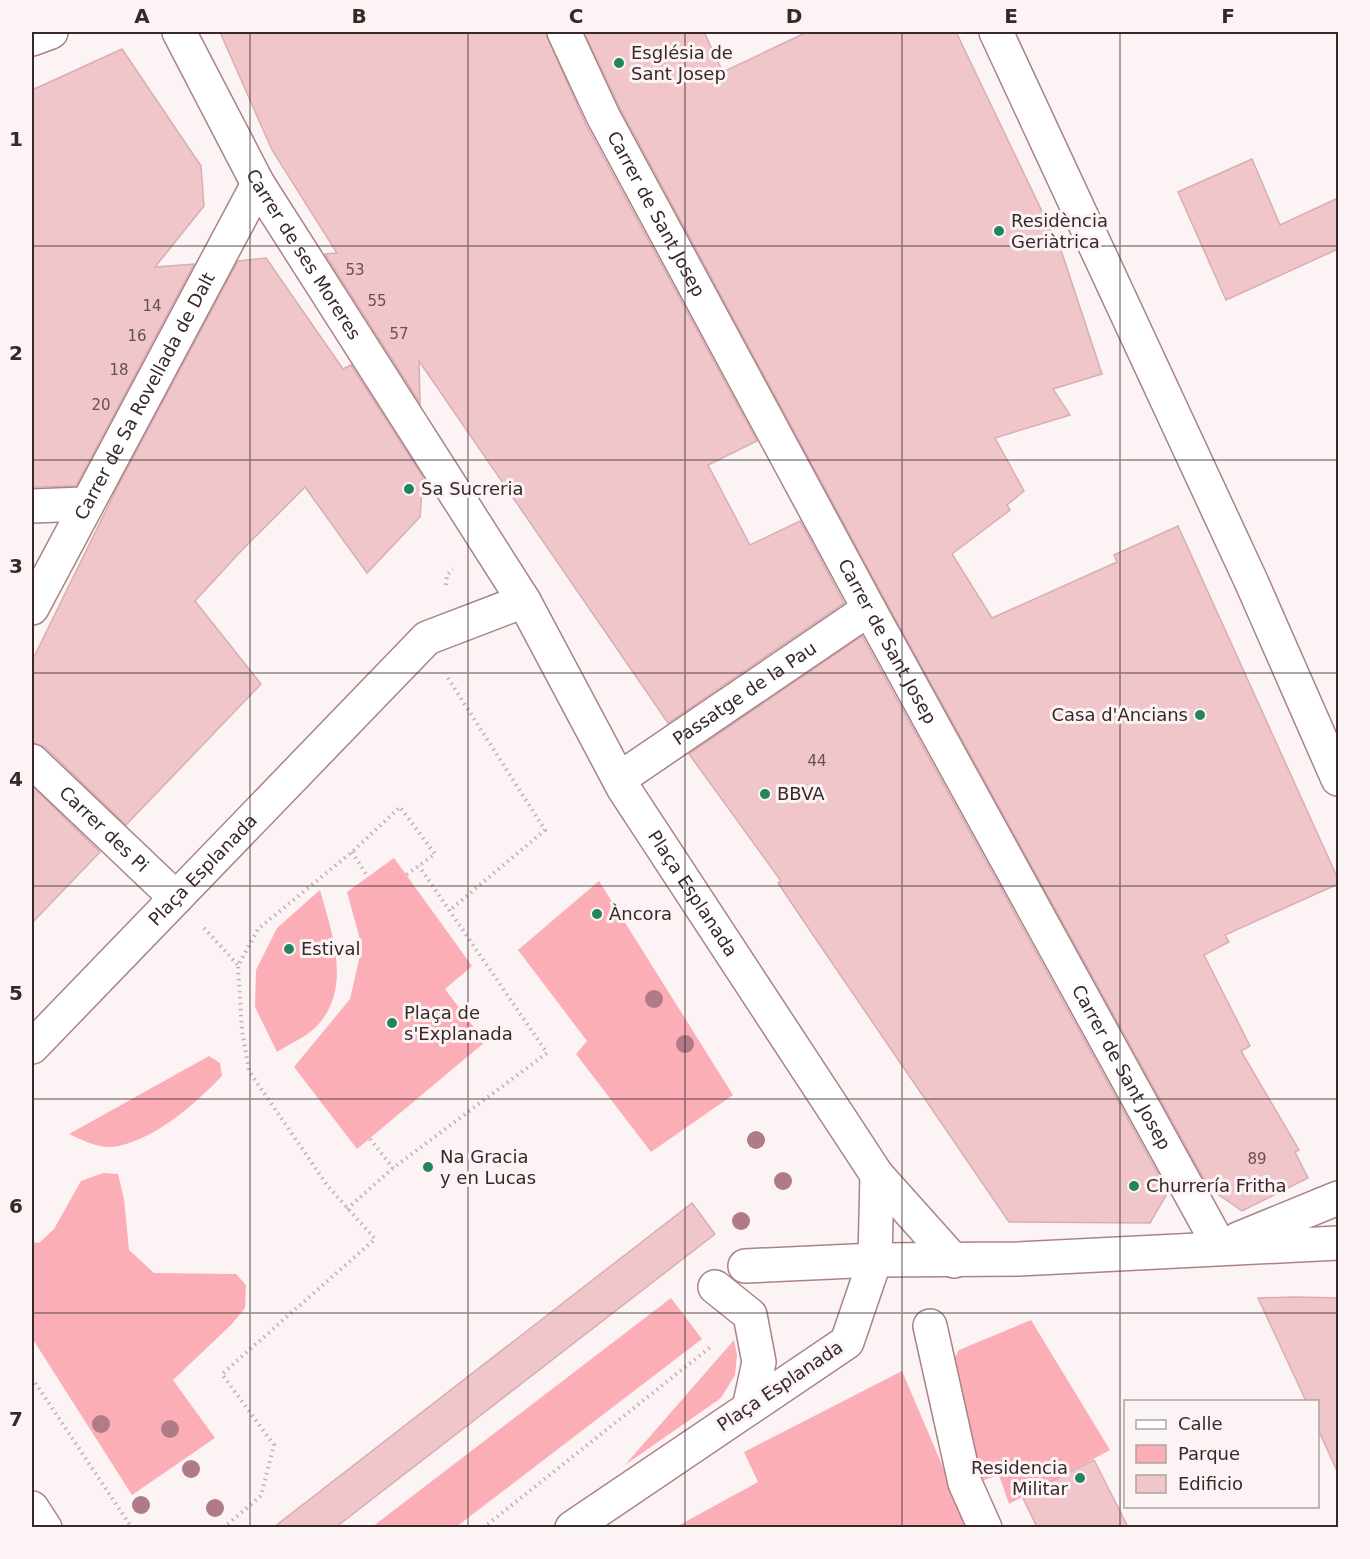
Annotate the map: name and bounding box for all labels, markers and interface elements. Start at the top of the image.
text: A [134,4,150,28]
text: B [351,4,367,28]
text: C [569,4,583,28]
text: D [786,4,802,28]
text: E [1004,4,1018,28]
text: F [1221,4,1235,28]
place label: Església de Sant Josep [631,42,733,84]
marker: Església de Sant Josep [612,56,626,70]
text: 1 [9,127,23,151]
street label: Carrer de Sant Josep [603,127,710,300]
street label: Carrer de ses Moreres [242,165,366,343]
place label: Residència Geriàtrica [1011,210,1108,252]
marker: Residència Geriàtrica [992,224,1006,238]
house number: 53 [345,261,365,279]
street label: Carrer de Sa Rovellada de Dalt [70,269,219,523]
house number: 55 [367,292,387,310]
house number: 14 [142,297,162,315]
house number: 57 [389,325,409,343]
house number: 16 [127,327,147,345]
text: 2 [9,341,23,365]
house number: 18 [109,361,129,379]
house number: 20 [91,396,111,414]
place label: Sa Sucreria [421,478,523,499]
marker: Sa Sucreria [402,482,416,496]
text: 3 [9,554,23,578]
street label: Carrer de Sant Josep [834,555,941,728]
street label: Passatge de la Pau [669,637,820,749]
place label: Casa d'Ancians [1051,704,1188,725]
marker: Casa d'Ancians [1193,708,1207,722]
house number: 44 [807,752,827,770]
text: 4 [9,767,23,791]
street label: Carrer des Pi [55,782,153,876]
place label: BBVA [777,783,825,804]
marker: BBVA [758,787,772,801]
street label: Plaça Esplanada [144,810,261,930]
street label: Plaça Esplanada [644,826,742,961]
place label: Àncora [609,903,672,924]
marker: Àncora [590,907,604,921]
place label: Estival [301,938,361,959]
marker: Estival [282,942,296,956]
text: 5 [9,981,23,1005]
street label: Carrer de Sant Josep [1068,981,1175,1153]
place label: Plaça de s'Explanada [404,1002,513,1044]
marker: Plaça de s'Explanada [385,1016,399,1030]
place label: Na Gracia y en Lucas [440,1146,536,1188]
house number: 89 [1247,1150,1267,1168]
marker: Na Gracia y en Lucas [421,1160,435,1174]
place label: Churrería Fritha [1146,1175,1287,1196]
marker: Churrería Fritha [1127,1179,1141,1193]
text: 6 [9,1194,23,1218]
street label: Plaça Esplanada [713,1336,846,1435]
legend [1124,1400,1319,1508]
text: 7 [9,1407,23,1431]
text: Calle [1178,1413,1223,1434]
text: Parque [1178,1443,1240,1464]
place label: Residencia Militar [971,1457,1069,1499]
marker: Residencia Militar [1073,1471,1087,1485]
text: Edificio [1178,1473,1243,1494]

